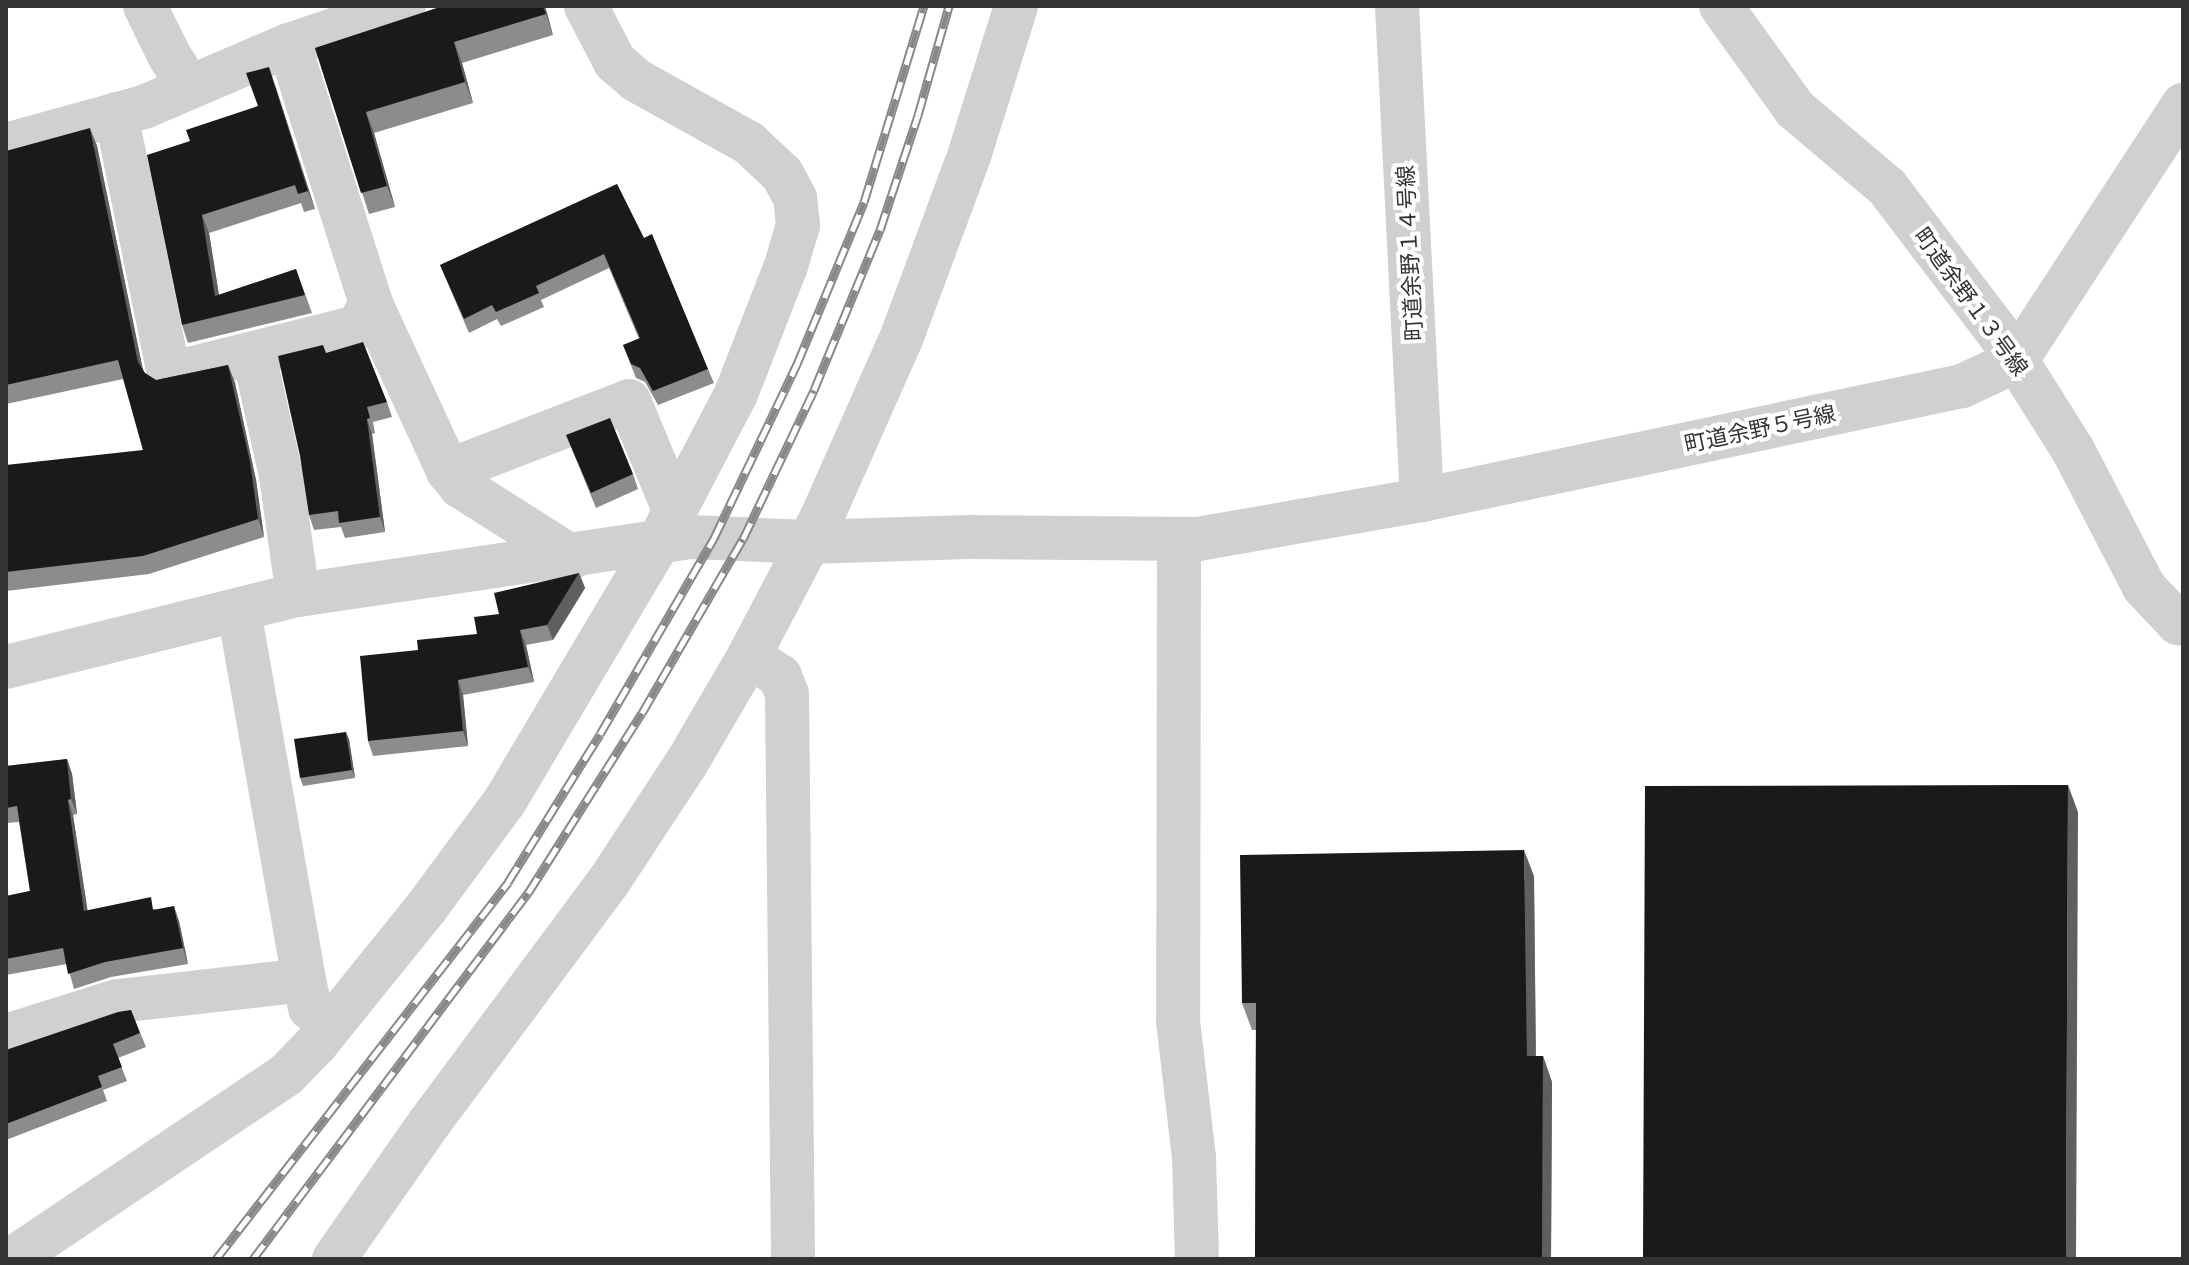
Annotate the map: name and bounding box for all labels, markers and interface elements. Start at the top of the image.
street label: 町道余野１４号線 [1392,164,1428,342]
street label: 町道余野１３号線 [1909,223,2033,381]
street label: 町道余野５号線 [1682,400,1838,458]

